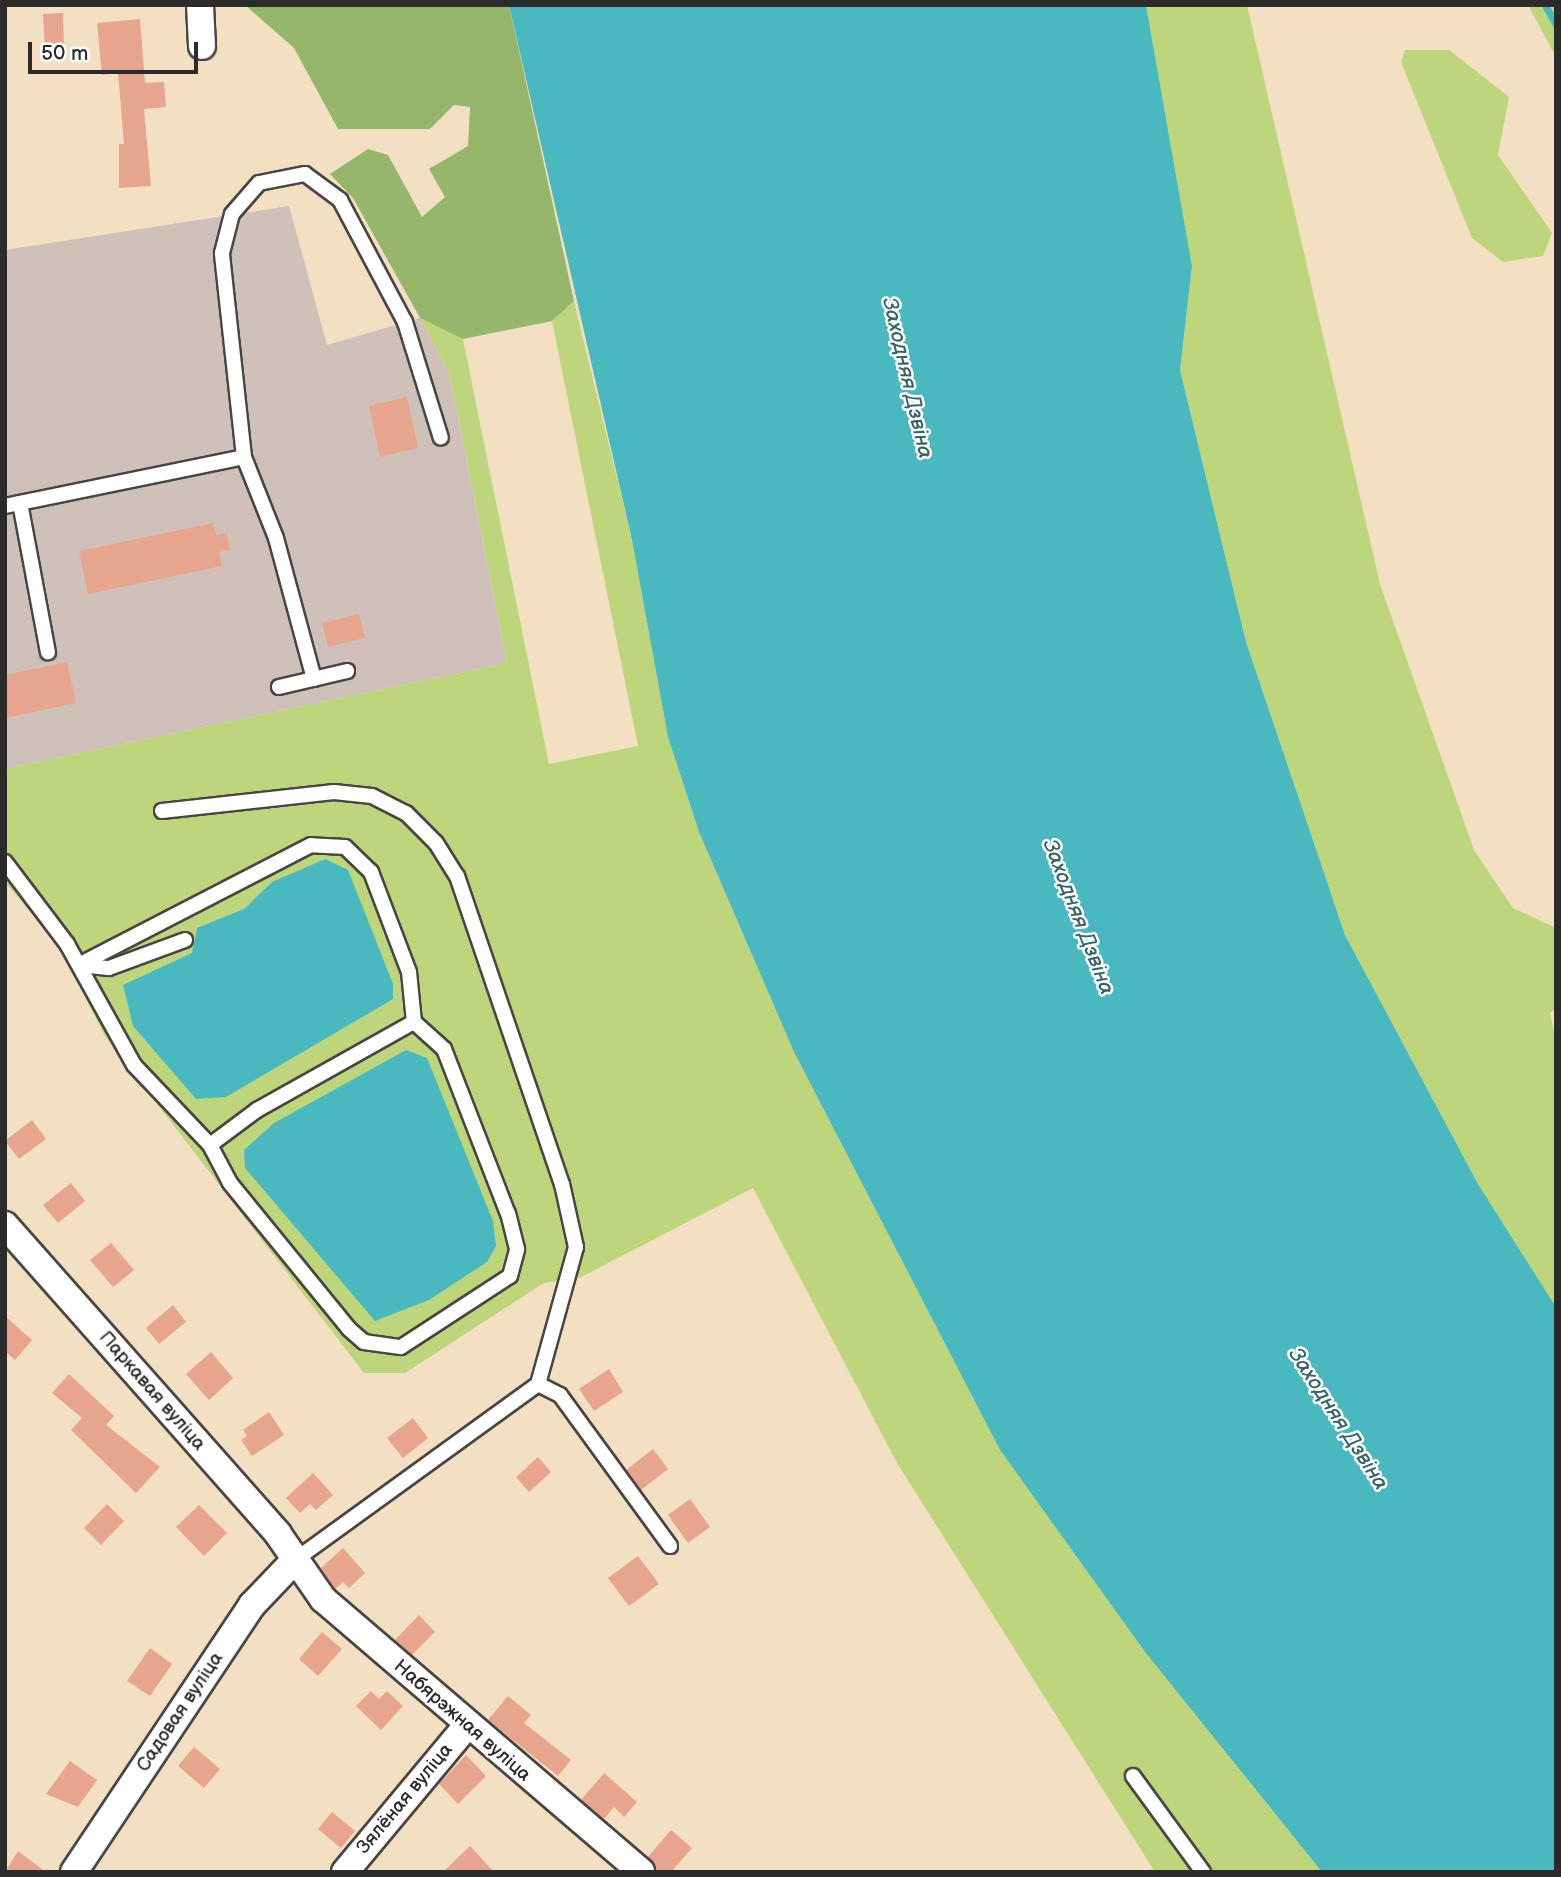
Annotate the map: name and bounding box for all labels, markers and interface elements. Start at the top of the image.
scale bar [32,28,201,72]
text: 50 m [41,41,88,66]
water label: Заходняя Дзвіна [876,295,938,461]
water label: Заходняя Дзвіна [1037,836,1119,998]
street label: Паркавая вуліца [94,1327,210,1455]
water label: Заходняя Дзвіна [1283,1343,1393,1495]
street label: Садовая вуліца [132,1648,228,1776]
street label: Набярэжная вуліца [389,1655,535,1787]
street label: Зялёная вуліца [352,1739,458,1859]

